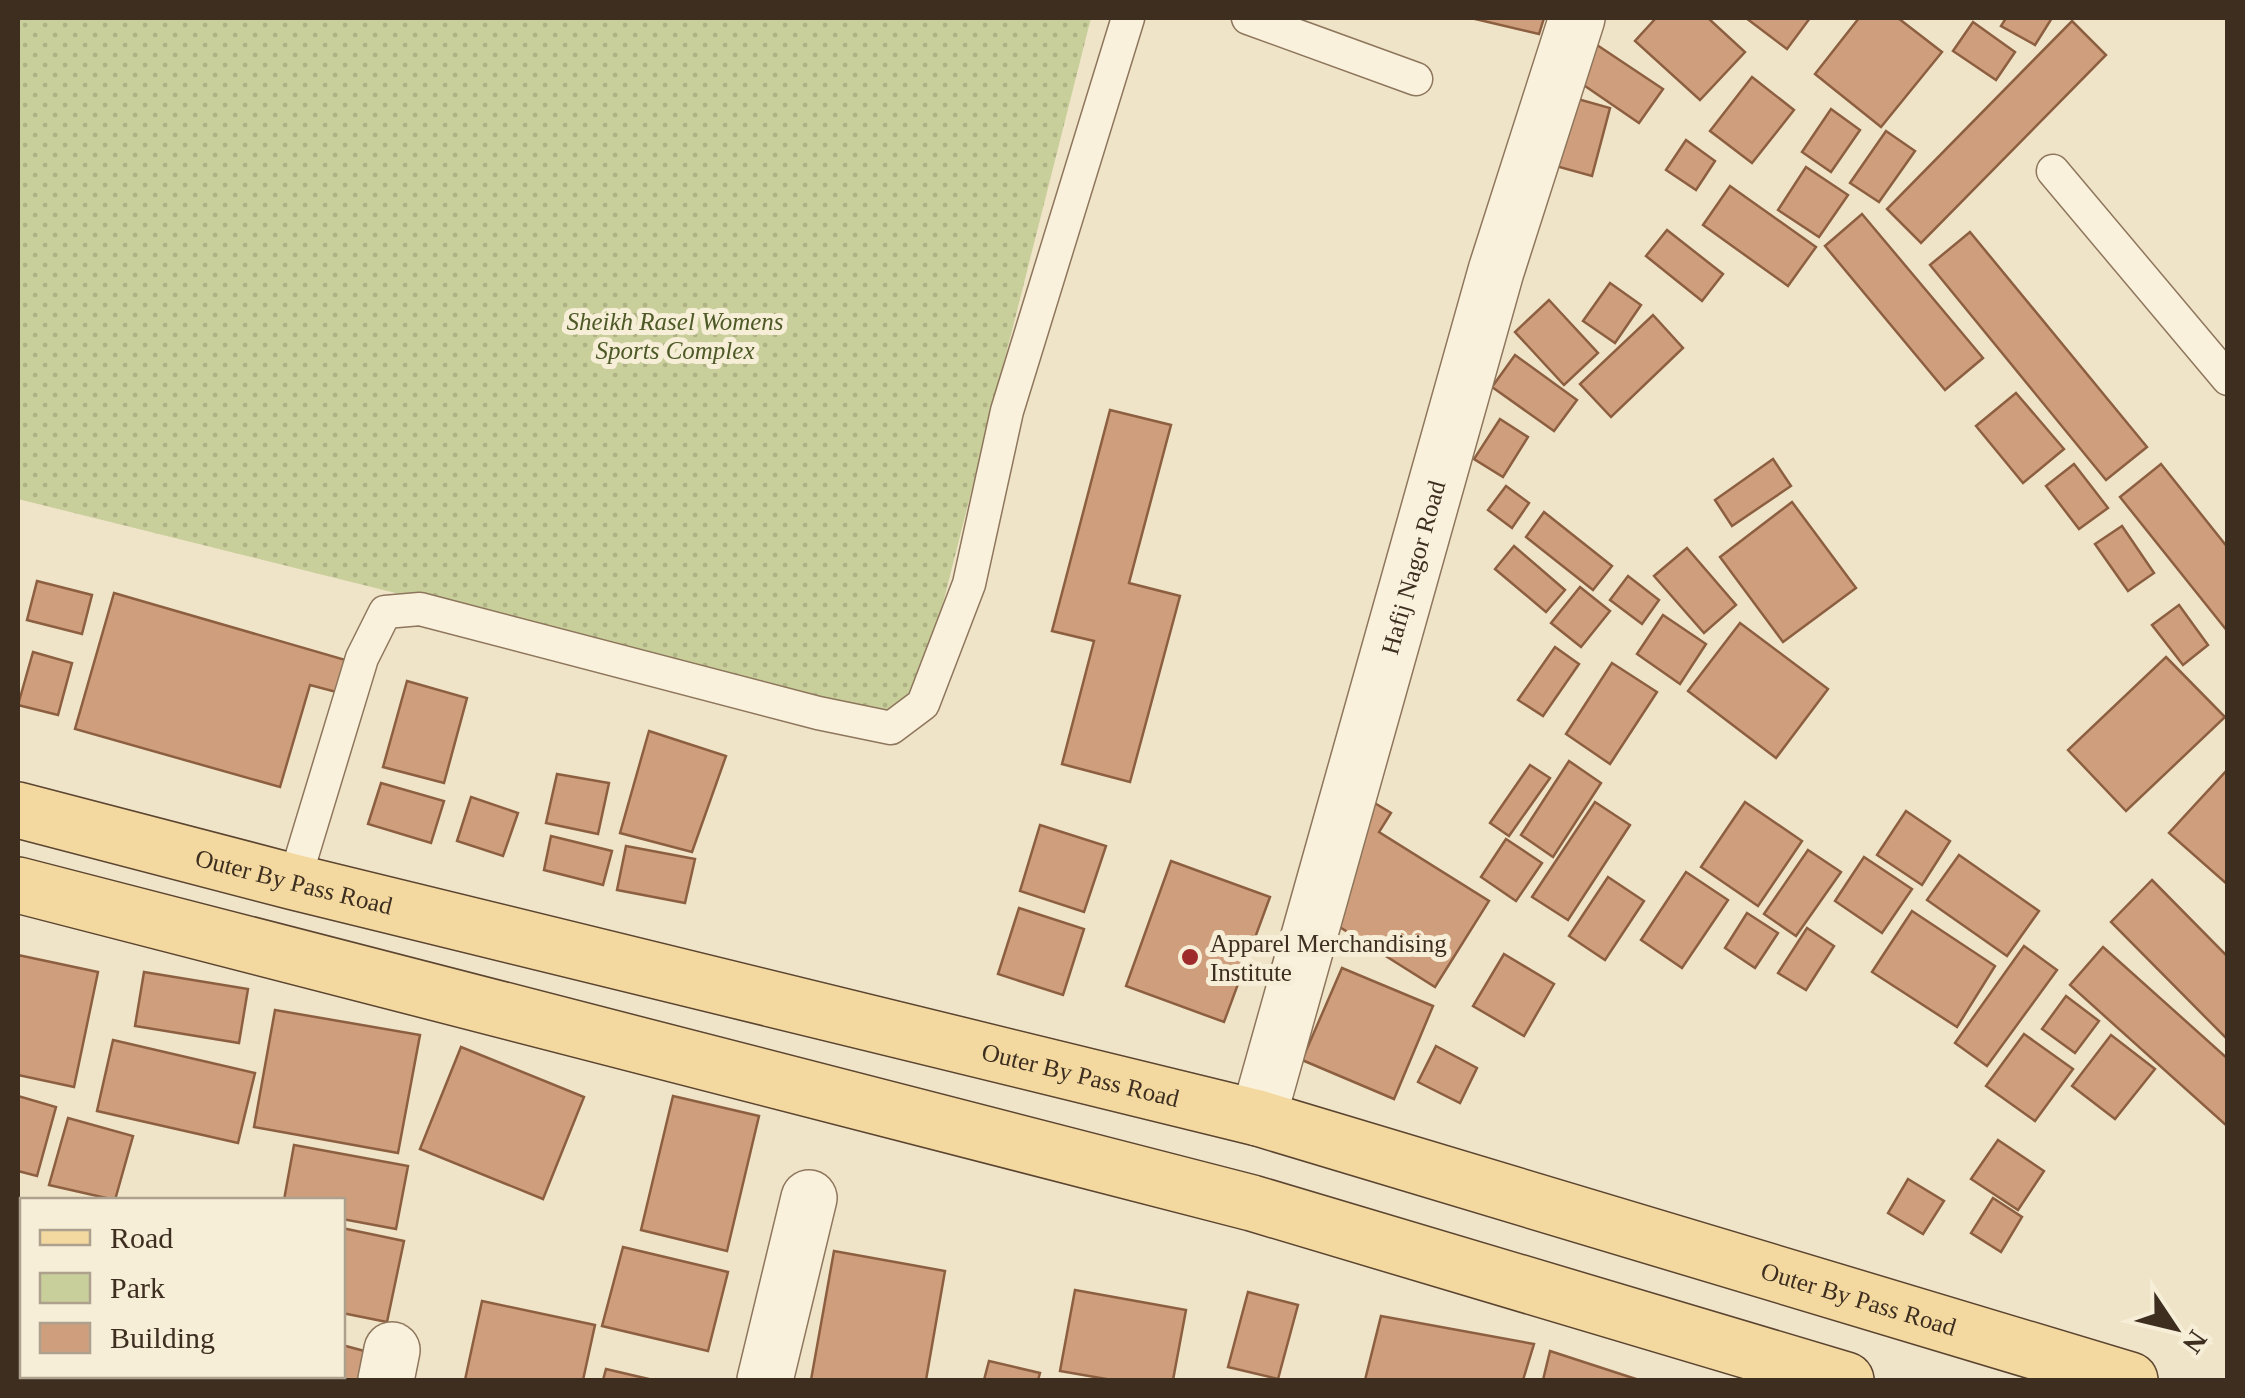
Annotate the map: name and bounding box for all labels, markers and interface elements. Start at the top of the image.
park label: Sheikh Rasel Womens Sports Complex [566,308,784,364]
street label: Hafij Nagor Road [1376,477,1451,657]
street label: Outer By Pass Road [192,844,396,920]
place label: Apparel Merchandising Institute [1210,930,1447,986]
marker: Apparel Merchandising Institute [1179,946,1201,968]
street label: Outer By Pass Road [979,1038,1182,1112]
legend [20,1198,345,1378]
text: Road [110,1221,173,1254]
street label: Outer By Pass Road [1758,1257,1960,1341]
text: Park [110,1271,165,1304]
north arrow [2125,1278,2225,1378]
text: Building [110,1321,215,1354]
text: N [2177,1325,2214,1359]

